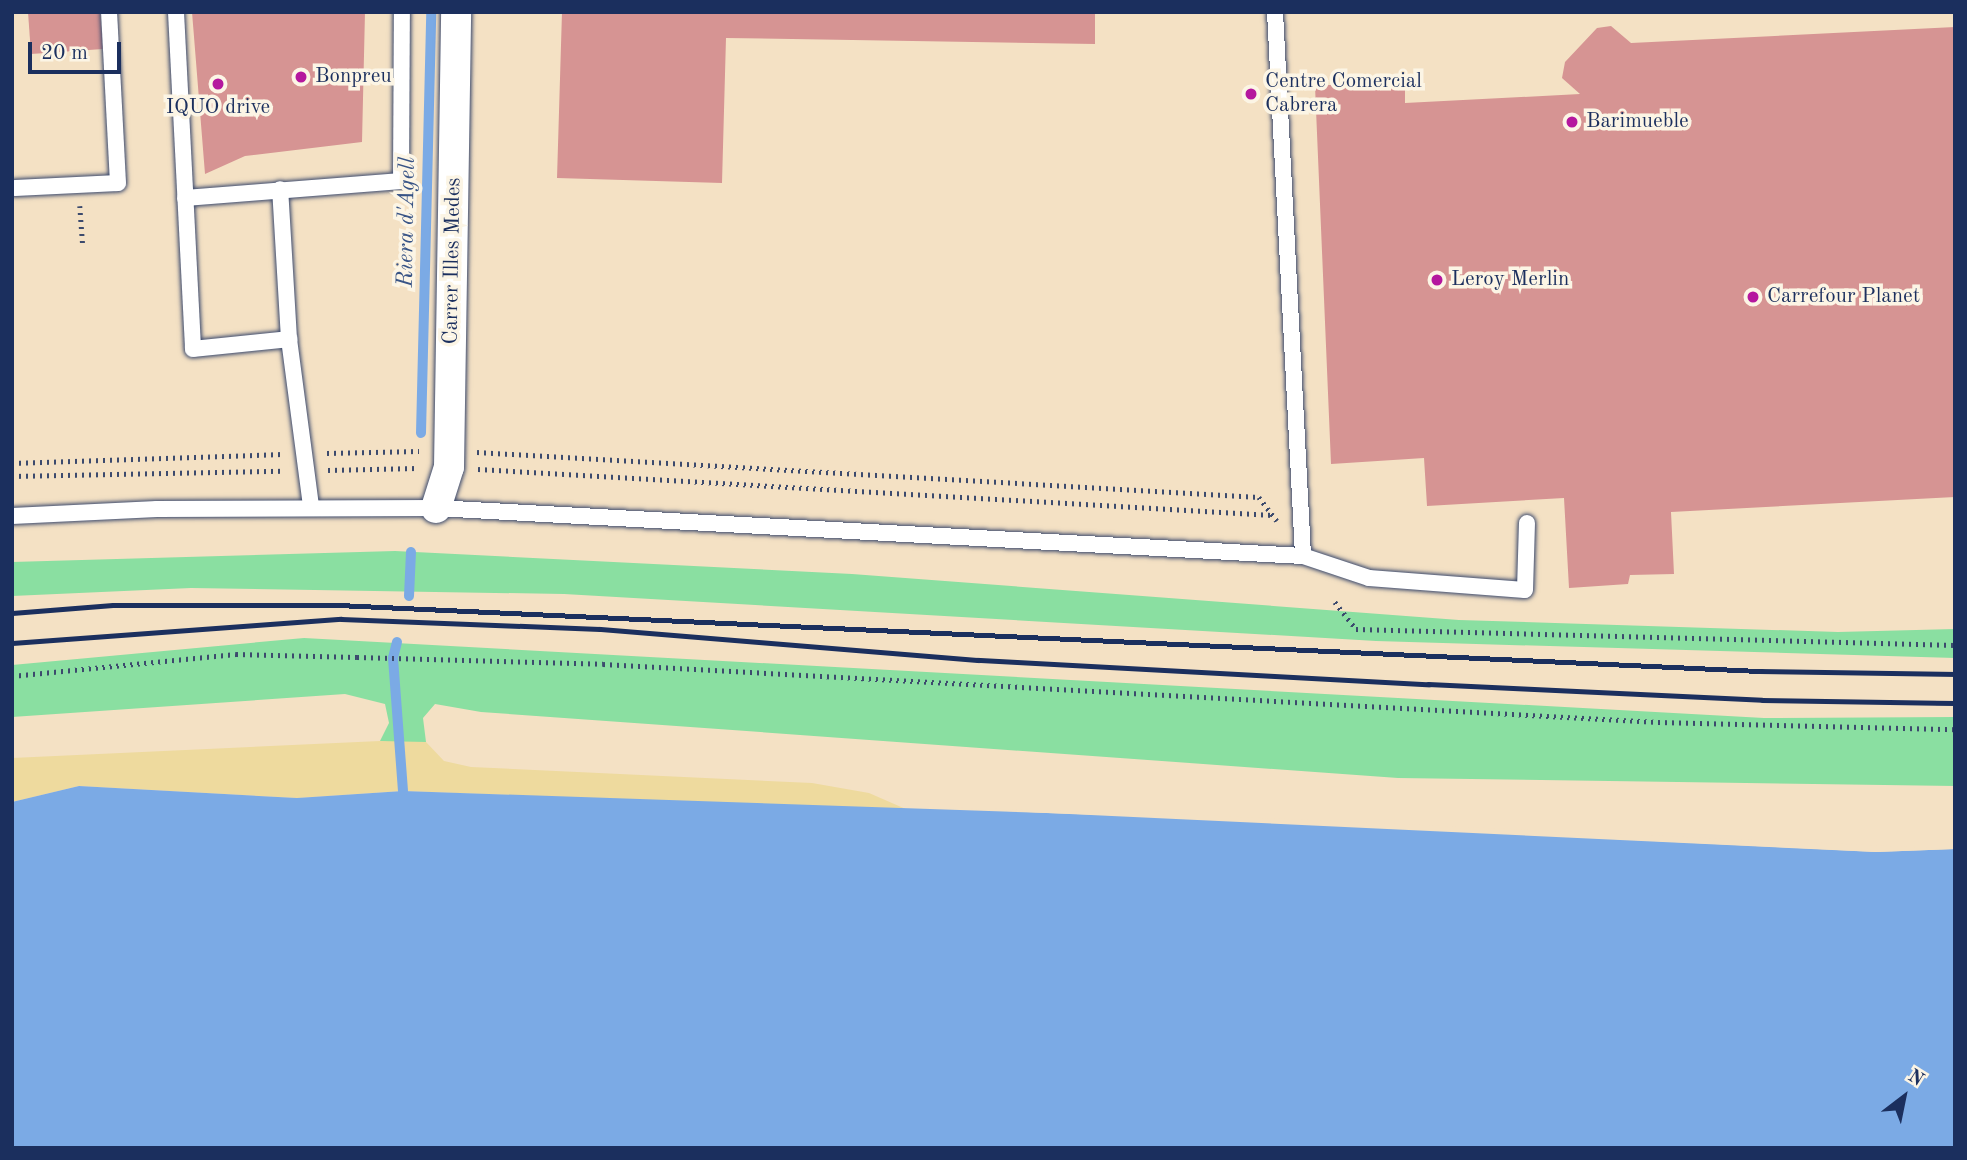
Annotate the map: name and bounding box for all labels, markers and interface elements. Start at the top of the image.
scale bar [32,28,124,72]
text: 20 m [41,43,88,64]
place label: Bonpreu [315,64,392,90]
marker: Bonpreu [293,69,309,85]
place label: Centre Comercial Cabrera [1265,69,1422,119]
marker: IQUO drive [210,76,226,92]
marker: Centre Comercial Cabrera [1243,86,1259,102]
place label: IQUO drive [166,95,270,121]
place label: Barimueble [1586,109,1689,135]
marker: Barimueble [1564,114,1580,130]
water label: Riera d'Agell [392,156,422,288]
street label: Carrer Illes Medes [439,177,467,345]
place label: Leroy Merlin [1451,267,1569,293]
marker: Leroy Merlin [1429,272,1445,288]
place label: Carrefour Planet [1767,284,1920,310]
marker: Carrefour Planet [1745,289,1761,305]
north arrow [1869,1062,1939,1132]
text: N [1904,1067,1927,1091]

